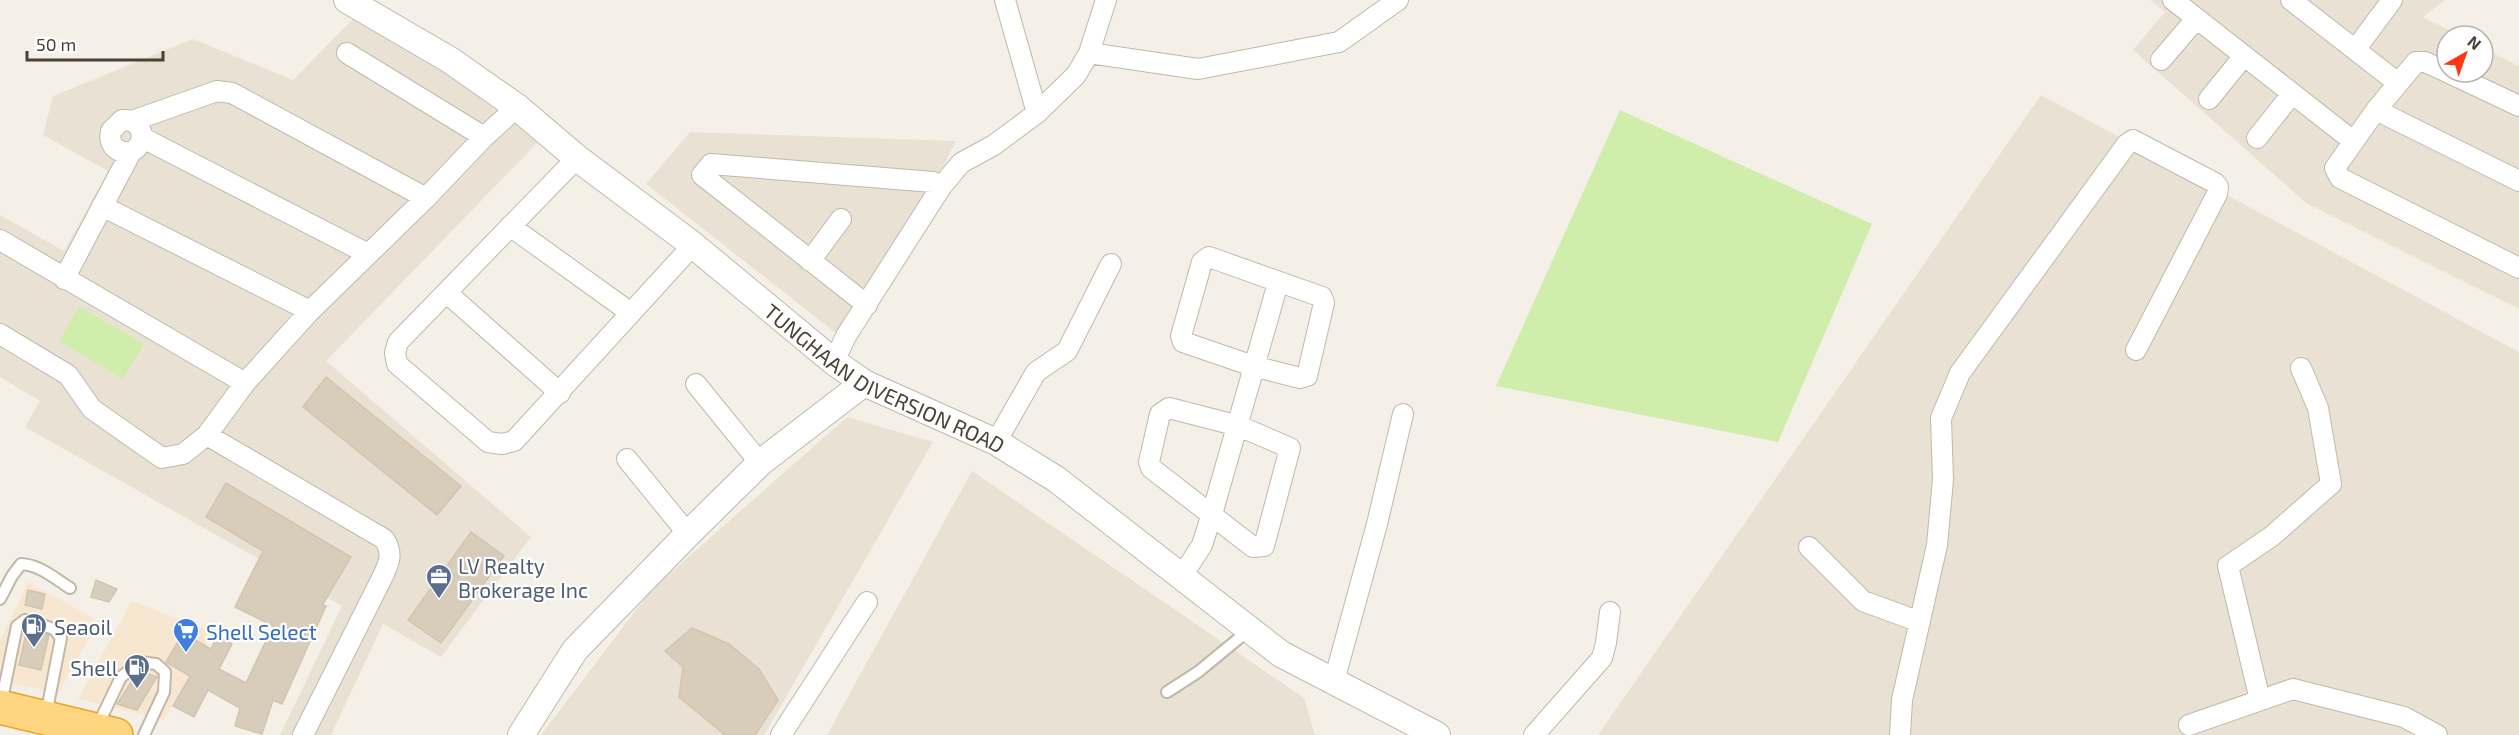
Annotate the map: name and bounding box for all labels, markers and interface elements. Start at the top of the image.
scale bar [27,24,164,62]
north arrow [2435,24,2495,84]
text: N [2464,31,2485,53]
text: 50 m [36,33,76,55]
street label: TUNGHAAN DIVERSION ROAD [760,298,1010,457]
place label: LV Realty Brokerage Inc [458,553,588,602]
office icon: LV Realty Brokerage Inc [424,562,454,600]
fuel station icon: Seaoil [19,611,49,649]
place label: Seaoil [54,614,113,639]
supermarket icon: Shell Select [171,616,201,654]
place label: Shell Select [206,619,317,644]
fuel station icon: Shell [122,652,152,690]
place label: Shell [70,655,119,680]

